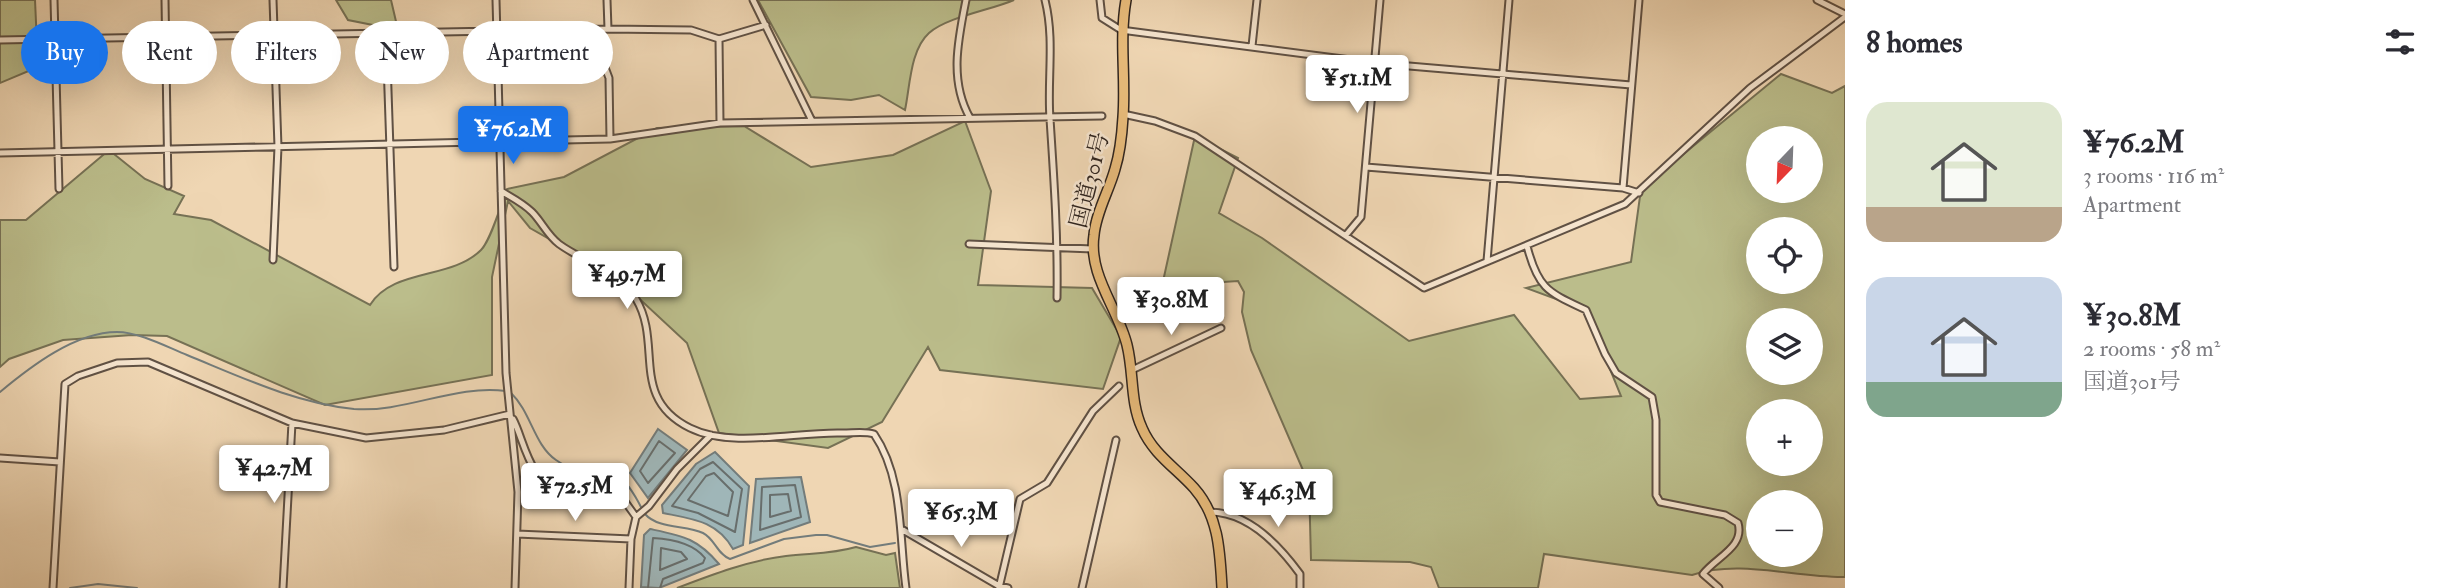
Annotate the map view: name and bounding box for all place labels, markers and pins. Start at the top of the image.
pin: ¥51.1M [1300,55,1414,115]
pin: ¥76.2M [456,106,570,166]
pin: ¥49.7M [570,252,684,311]
pin: ¥30.8M [1114,278,1228,337]
pin: ¥42.7M [217,446,331,505]
pin: ¥72.5M [518,463,632,523]
pin: ¥46.3M [1221,470,1335,529]
pin: ¥65.3M [904,490,1018,549]

